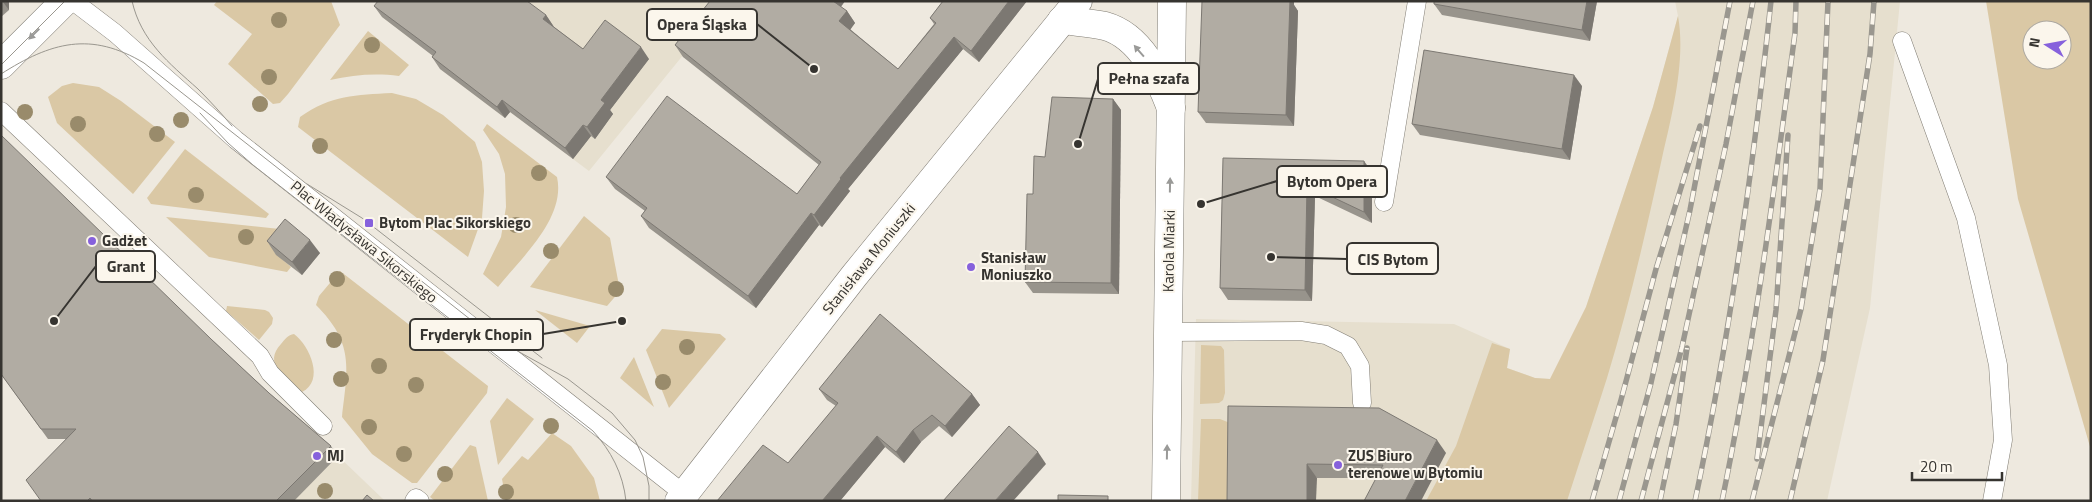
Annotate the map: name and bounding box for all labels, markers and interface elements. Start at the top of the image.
callout: Opera Śląska [647,9,757,40]
text: Opera Śląska [657,12,747,36]
north arrow [2022,20,2072,70]
one-way arrow [28,28,40,40]
text: N [2023,36,2045,49]
one-way arrow [1133,45,1145,57]
callout: Pełna szafa [1098,63,1199,94]
text: Pełna szafa [1108,66,1190,90]
callout: Bytom Opera [1277,166,1387,197]
text: Bytom Opera [1287,169,1377,193]
street label: Plac Władysława Sikorskiego [286,175,443,308]
one-way arrow [1166,176,1174,192]
street label: Stanisława Moniuszki [816,198,921,319]
street label: Karola Miarki [1156,210,1181,292]
place label: Bytom Plac Sikorskiego [379,211,531,234]
marker: Bytom Plac Sikorskiego [363,217,375,229]
place label: Gadżet [102,229,148,252]
marker: Gadżet [86,235,98,247]
callout: CIS Bytom [1347,243,1438,274]
place label: Stanisław Moniuszko [981,246,1052,286]
text: CIS Bytom [1358,247,1429,271]
callout: Grant [96,251,155,282]
text: Grant [107,254,145,278]
marker: Stanisław Moniuszko [965,261,977,273]
callout: Fryderyk Chopin [410,319,543,350]
text: Fryderyk Chopin [420,322,532,346]
place label: MJ [327,444,344,467]
one-way arrow [1163,444,1171,460]
place label: ZUS Biuro terenowe w Bytomiu [1348,444,1483,484]
marker: MJ [311,450,323,462]
scale bar [1912,450,2002,482]
text: 20 m [1920,455,1953,478]
marker: ZUS Biuro terenowe w Bytomiu [1332,459,1344,471]

